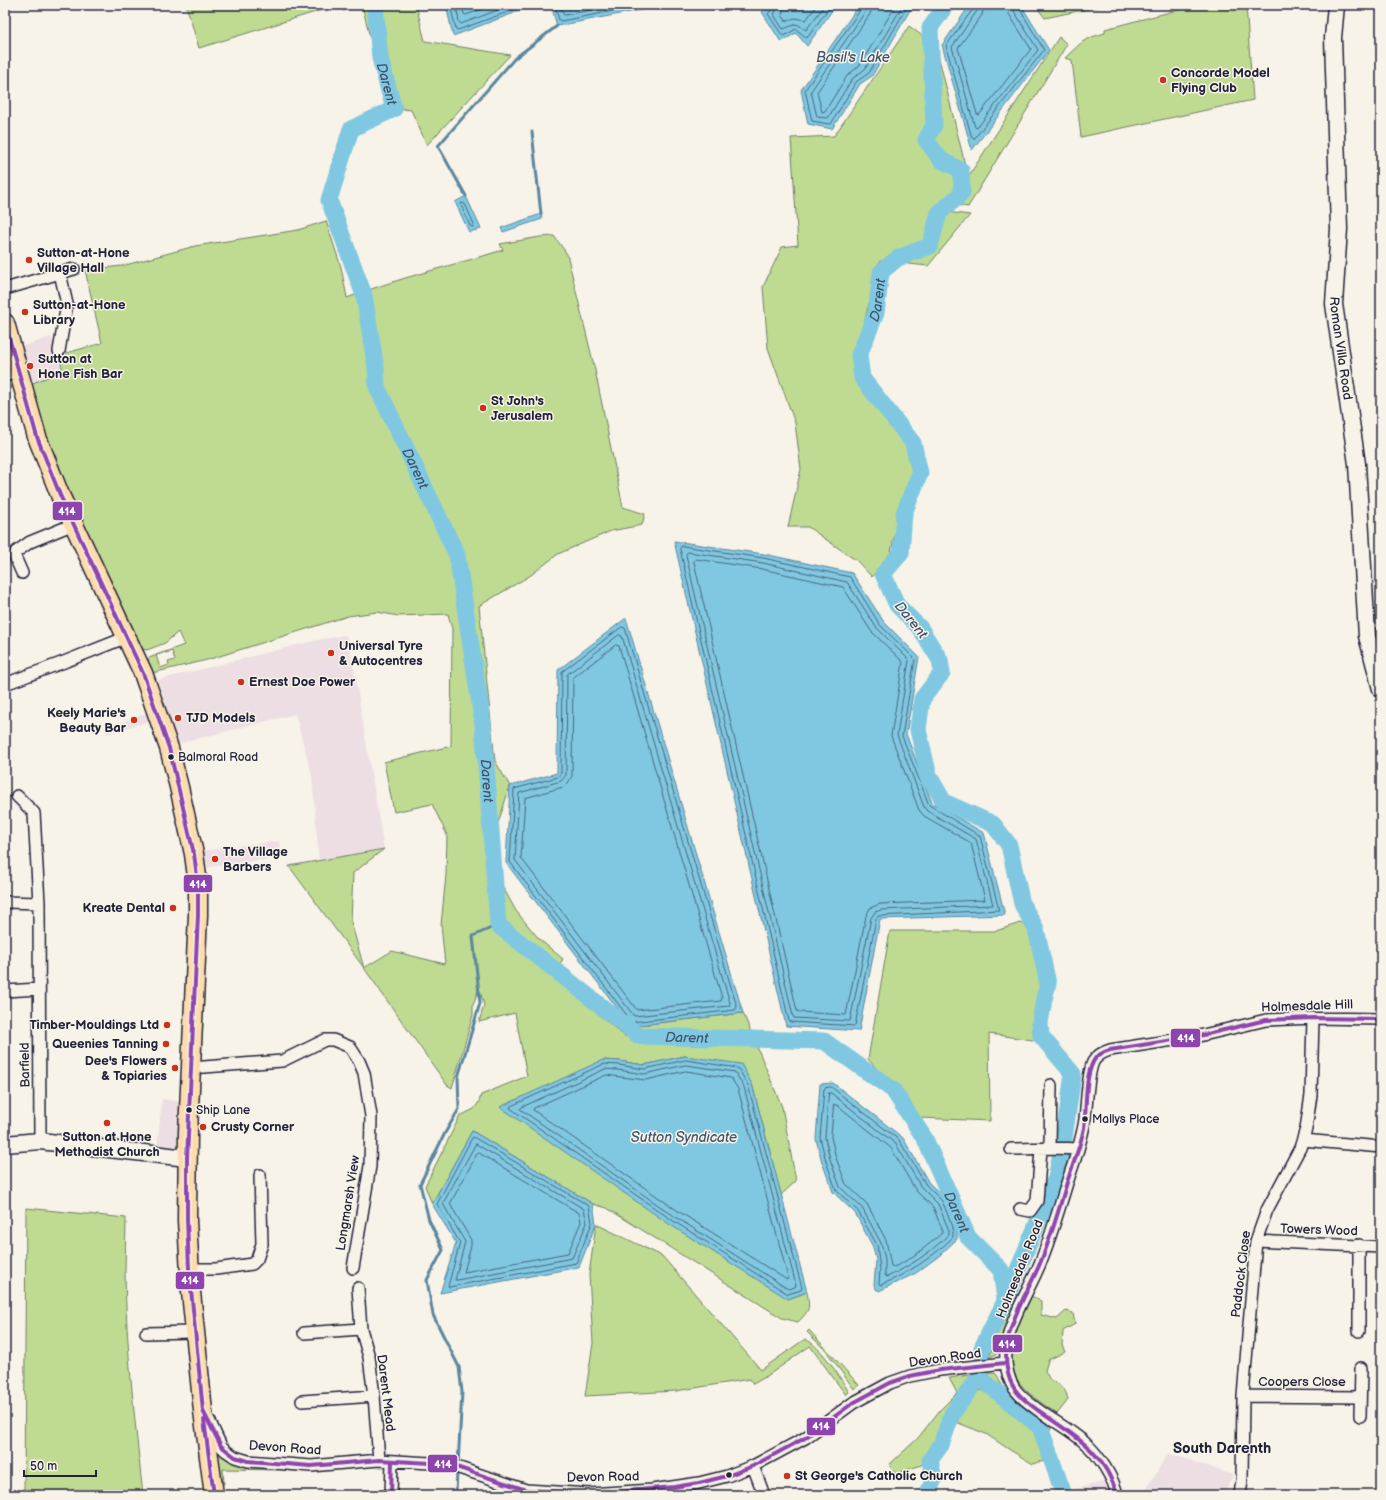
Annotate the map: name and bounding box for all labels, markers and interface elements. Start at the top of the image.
water label: Basil's Lake [816,49,890,66]
water label: Darent [373,61,401,108]
place label: Concorde Model Flying Club [1171,65,1270,96]
marker: Concorde Model Flying Club [1158,75,1168,85]
place label: Sutton-at-Hone Village Hall [37,245,130,276]
marker: Sutton-at-Hone Village Hall [24,255,34,265]
water label: Darent [865,277,889,324]
street label: Roman Villa Road [1326,296,1356,401]
place label: Sutton-at-Hone Library [33,297,126,328]
marker: Sutton-at-Hone Library [20,307,30,317]
place label: Sutton at Hone Fish Bar [38,351,124,382]
marker: Sutton at Hone Fish Bar [25,361,35,371]
place label: St John's Jerusalem [491,393,553,424]
marker: St John's Jerusalem [478,403,488,413]
water label: Darent [399,445,433,492]
line badge: 414 [52,501,83,521]
text: 414 [58,505,76,518]
water label: Darent [891,598,932,643]
place label: Universal Tyre & Autocentres [339,638,423,669]
marker: Universal Tyre & Autocentres [326,648,336,658]
place label: Ernest Doe Power [249,674,356,690]
marker: Ernest Doe Power [236,677,246,687]
place label: Keely Marie's Beauty Bar [47,705,127,736]
place label: TJD Models [186,710,255,726]
marker: TJD Models [173,713,183,723]
marker: Keely Marie's Beauty Bar [129,715,139,725]
place label: Balmoral Road [178,750,258,765]
marker: Balmoral Road [166,752,176,762]
water label: Darent [477,758,497,804]
place label: The Village Barbers [223,844,288,875]
marker: The Village Barbers [210,854,220,864]
line badge: 414 [183,874,213,893]
text: 414 [189,878,207,891]
place label: Kreate Dental [83,900,165,916]
marker: Kreate Dental [168,903,178,913]
street label: Holmesdale Hill [1261,996,1353,1016]
place label: Timber-Mouldings Ltd [30,1017,159,1033]
marker: Timber-Mouldings Ltd [162,1020,172,1030]
water label: Darent [665,1028,709,1046]
line badge: 414 [1170,1028,1201,1048]
text: 414 [1177,1032,1195,1045]
place label: Queenies Tanning [52,1036,158,1052]
marker: Queenies Tanning [161,1039,171,1049]
street label: Barfield [17,1042,33,1088]
place label: Dee's Flowers & Topiaries [85,1053,167,1084]
marker: Dee's Flowers & Topiaries [170,1063,180,1073]
place label: Ship Lane [196,1103,250,1118]
marker: Ship Lane [184,1105,194,1115]
place label: Mallys Place [1092,1112,1159,1127]
marker: Mallys Place [1080,1114,1090,1124]
marker: Sutton at Hone Methodist Church [102,1118,112,1128]
place label: Crusty Corner [211,1119,295,1135]
marker: Crusty Corner [198,1122,208,1132]
place label: Sutton at Hone Methodist Church [54,1129,160,1160]
water label: Sutton Syndicate [631,1129,737,1146]
street label: Longmarsh View [333,1154,363,1252]
water label: Darent [941,1189,974,1236]
street label: Holmesdale Road [993,1217,1047,1321]
street label: Towers Wood [1280,1221,1358,1239]
street label: Paddock Close [1228,1229,1254,1318]
line badge: 414 [175,1271,205,1290]
text: 414 [181,1274,199,1287]
line badge: 414 [992,1334,1023,1353]
text: 414 [998,1338,1016,1351]
street label: Devon Road [908,1345,982,1371]
street label: Darent Mead [373,1354,399,1432]
street label: Coopers Close [1258,1374,1346,1390]
line badge: 414 [806,1417,836,1436]
text: 414 [812,1420,830,1433]
street label: Devon Road [248,1437,322,1459]
district label: South Darenth [1173,1439,1271,1458]
scale bar [24,1452,96,1478]
line badge: 414 [427,1454,458,1473]
text: 414 [434,1458,452,1471]
text: 50 m [30,1459,57,1474]
street label: Devon Road [567,1468,639,1486]
place label: St George's Catholic Church [795,1468,962,1484]
unlabelled marker [724,1470,734,1480]
marker: St George's Catholic Church [782,1471,792,1481]

